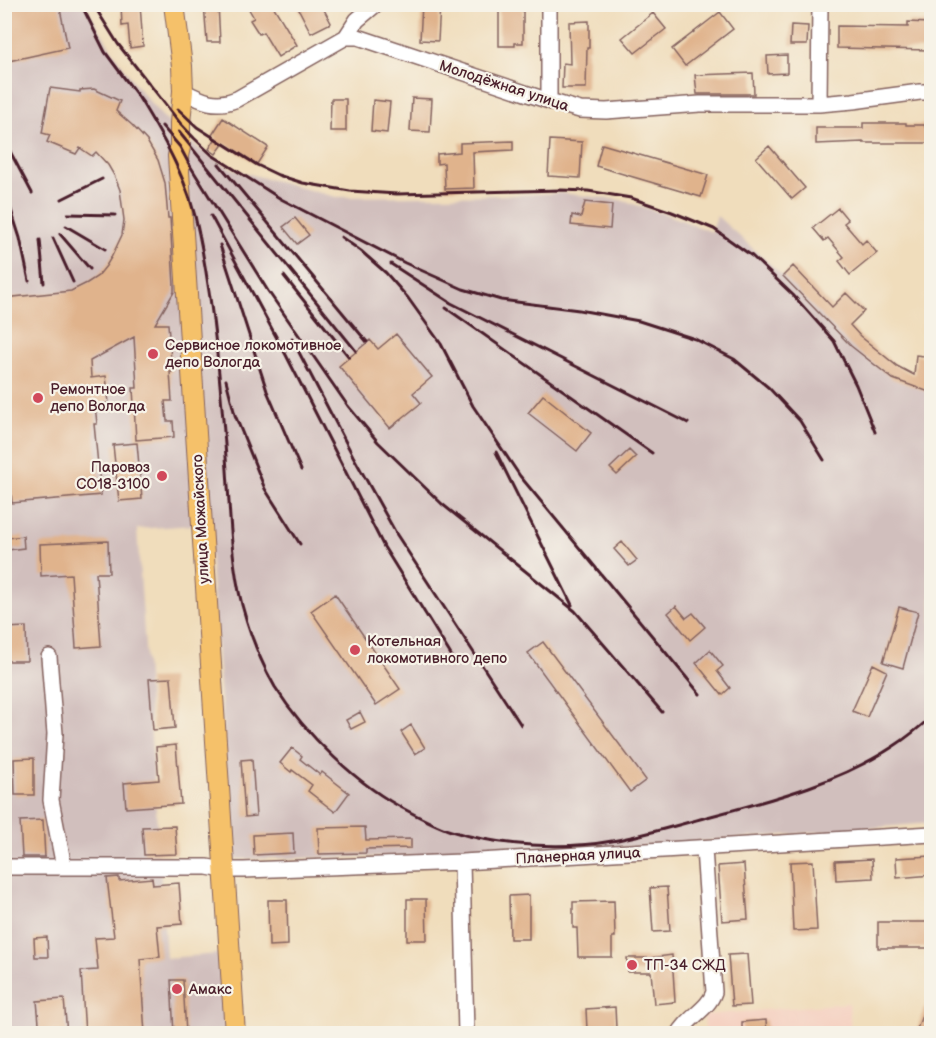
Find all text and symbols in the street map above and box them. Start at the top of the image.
street label: Молодёжная улица [437,56,571,116]
place label: Сервисное локомотивное депо Вологда [165,336,341,372]
marker: Сервисное локомотивное депо Вологда [146,347,160,361]
place label: Ремонтное депо Вологда [50,380,146,416]
marker: Ремонтное депо Вологда [31,391,45,405]
street label: улица Можайского [188,454,214,584]
place label: Паровоз СО18-3100 [76,458,150,494]
marker: Паровоз СО18-3100 [155,469,169,483]
place label: Котельная локомотивного депо [367,632,507,668]
marker: Котельная локомотивного депо [348,643,362,657]
street label: Планерная улица [515,843,641,869]
place label: ТП-34 СЖД [644,956,726,975]
marker: ТП-34 СЖД [625,958,639,972]
place label: Амакс [188,980,233,999]
marker: Амакс [170,982,184,996]

